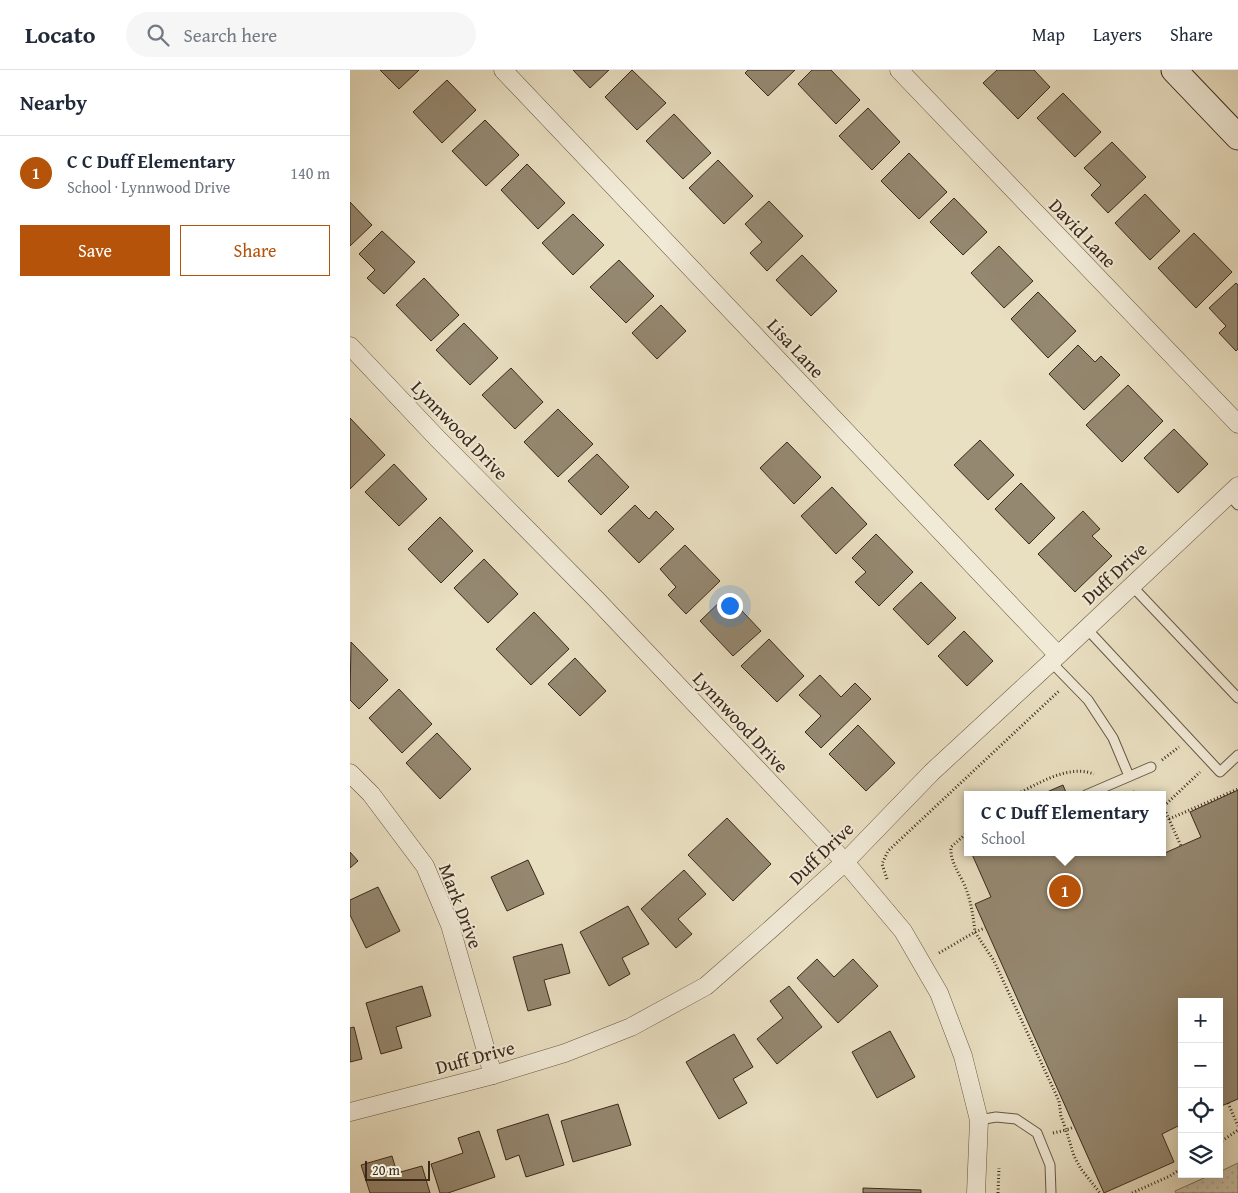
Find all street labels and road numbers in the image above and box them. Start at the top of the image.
street label: David Lane [1043,192,1123,274]
street label: Lisa Lane [761,312,831,384]
street label: Lynnwood Drive [405,374,515,486]
street label: Duff Drive [1075,535,1153,611]
street label: Lynnwood Drive [687,665,795,779]
street label: Duff Drive [782,815,860,891]
street label: Mark Drive [432,860,490,953]
street label: Duff Drive [432,1033,518,1081]

